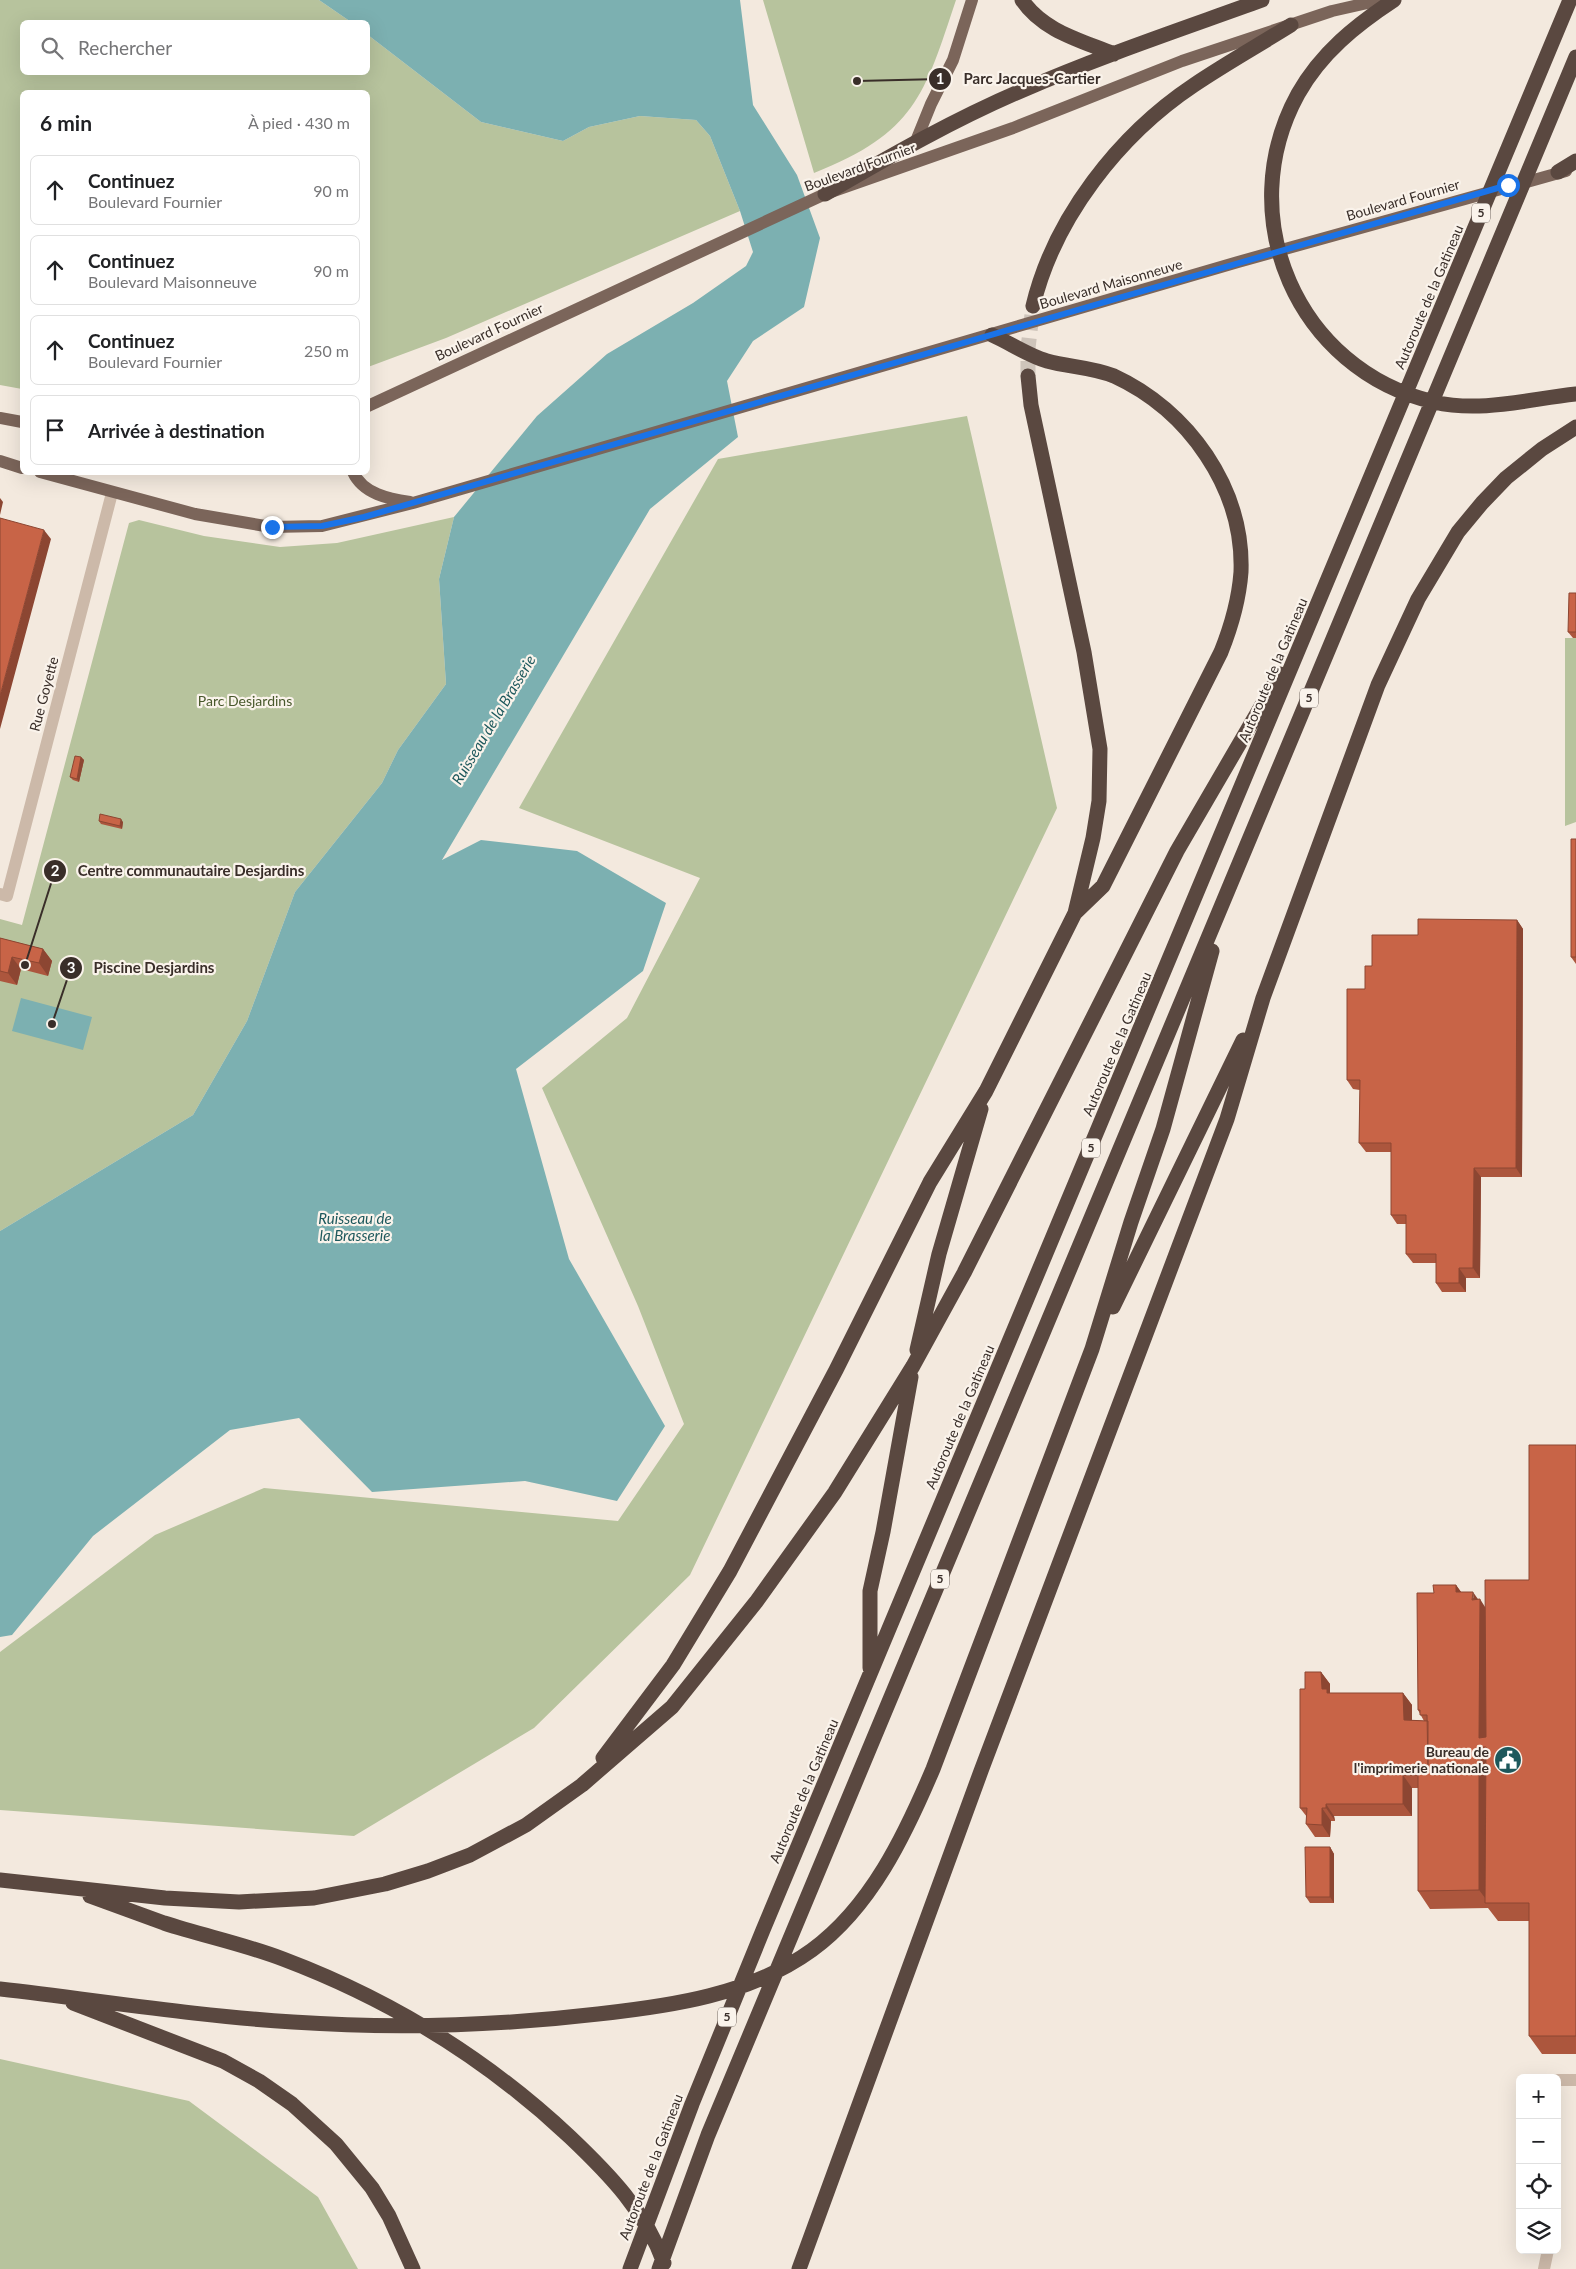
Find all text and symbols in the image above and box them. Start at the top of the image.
search box [20,20,370,75]
icon: search [38,34,66,62]
text: Rechercher [78,36,172,59]
callout: Parc Jacques-Cartier [928,64,1110,94]
text: 1 [936,69,944,87]
text: Parc Jacques-Cartier [964,69,1101,87]
text: 6 min [40,110,92,135]
text: À pied · 430 m [248,113,350,132]
street label: Boulevard Fournier [802,138,918,195]
text: Continuez [88,169,174,192]
route start [1497,174,1520,197]
street label: Boulevard Fournier [1344,175,1462,224]
icon: ahead [41,176,69,204]
text: 90 m [313,181,349,200]
text: Boulevard Fournier [88,192,222,211]
road number: 5 [1472,204,1490,222]
street label: Autoroute de la Gatineau [1390,222,1467,371]
text: Continuez [88,249,174,272]
street label: Boulevard Maisonneuve [1037,255,1184,312]
icon: ahead [41,256,69,284]
text: 90 m [313,261,349,280]
text: Boulevard Maisonneuve [88,272,257,291]
street label: Boulevard Fournier [432,299,546,364]
text: Continuez [88,329,174,352]
icon: ahead [41,336,69,364]
text: 250 m [304,341,349,360]
text: Boulevard Fournier [88,352,222,371]
icon: arrive [41,416,69,444]
text: Arrivée à destination [88,419,265,442]
route end [261,516,284,539]
street label: Autoroute de la Gatineau [1234,595,1311,744]
water label: Ruisseau de la Brasserie [447,652,539,787]
street label: Rue Goyette [25,655,62,733]
road number: 5 [1300,688,1318,708]
park label: Parc Desjardins [198,692,292,709]
callout: Centre communautaire Desjardins [43,856,314,886]
text: 2 [51,861,60,879]
text: Centre communautaire Desjardins [78,861,305,879]
callout: Piscine Desjardins [59,953,225,983]
text: 3 [67,958,75,976]
text: Piscine Desjardins [94,958,215,976]
street label: Autoroute de la Gatineau [1078,969,1155,1118]
road number: 5 [1082,1138,1100,1158]
water label: Ruisseau de la Brasserie [318,1209,392,1244]
street label: Autoroute de la Gatineau [921,1342,998,1491]
road number: 5 [931,1570,949,1588]
street label: Autoroute de la Gatineau [765,1716,842,1865]
place label: Bureau de l'imprimerie nationale [1354,1743,1490,1776]
public building icon: Bureau de l'imprimerie nationale [1493,1745,1523,1775]
road number: 5 [718,2008,736,2026]
map controls [1516,2074,1561,2254]
button: + [1516,2074,1561,2119]
street label: Autoroute de la Gatineau [615,2091,686,2242]
button: − [1516,2119,1561,2164]
button: locate [1516,2164,1561,2209]
button: layers [1516,2209,1561,2254]

